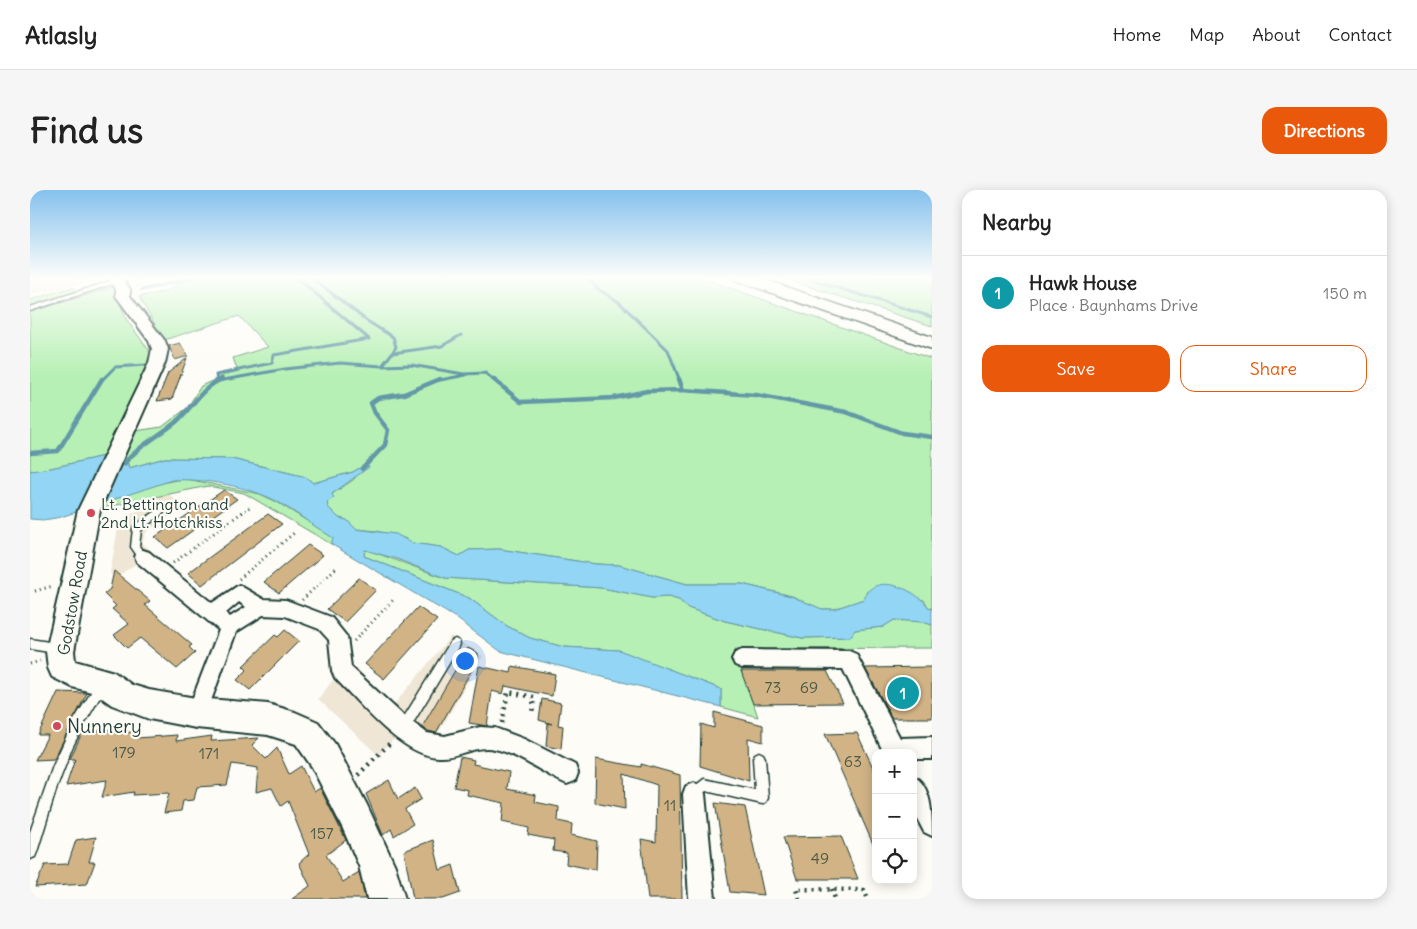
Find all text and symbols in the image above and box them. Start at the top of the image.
text: Atlasly [25,20,97,50]
text: Home [1113,23,1161,46]
text: Map [1189,23,1224,46]
text: About [1252,23,1300,46]
text: Contact [1328,23,1392,46]
button: Directions [1262,107,1387,154]
text: Find us [30,108,143,152]
text: Nearby [982,209,1052,236]
text: Hawk House [1029,271,1137,295]
text: 1 [995,283,1001,303]
text: 150 m [1323,283,1367,303]
text: Place · Baynhams Drive [1029,295,1198,315]
button: Save [982,345,1170,392]
button: Share [1180,345,1367,392]
place label: Lt. Bettington and 2nd Lt. Hotchkiss [101,494,229,532]
marker: Lt. Bettington and 2nd Lt. Hotchkiss [85,507,97,519]
street label: Godstow Road [53,549,91,657]
your location [452,648,478,674]
pin: 1 [887,674,919,712]
house number: 73 [765,677,781,697]
house number: 69 [800,677,818,697]
place label: Nunnery [67,714,142,738]
marker: Nunnery [51,720,63,732]
house number: 179 [112,742,136,762]
house number: 171 [199,743,219,763]
map controls [872,749,917,884]
button: + [872,749,917,794]
house number: 63 [844,751,862,771]
button: − [872,794,917,839]
house number: 11 [664,795,676,815]
house number: 157 [310,823,334,843]
button: locate [872,839,917,884]
house number: 49 [811,848,829,868]

